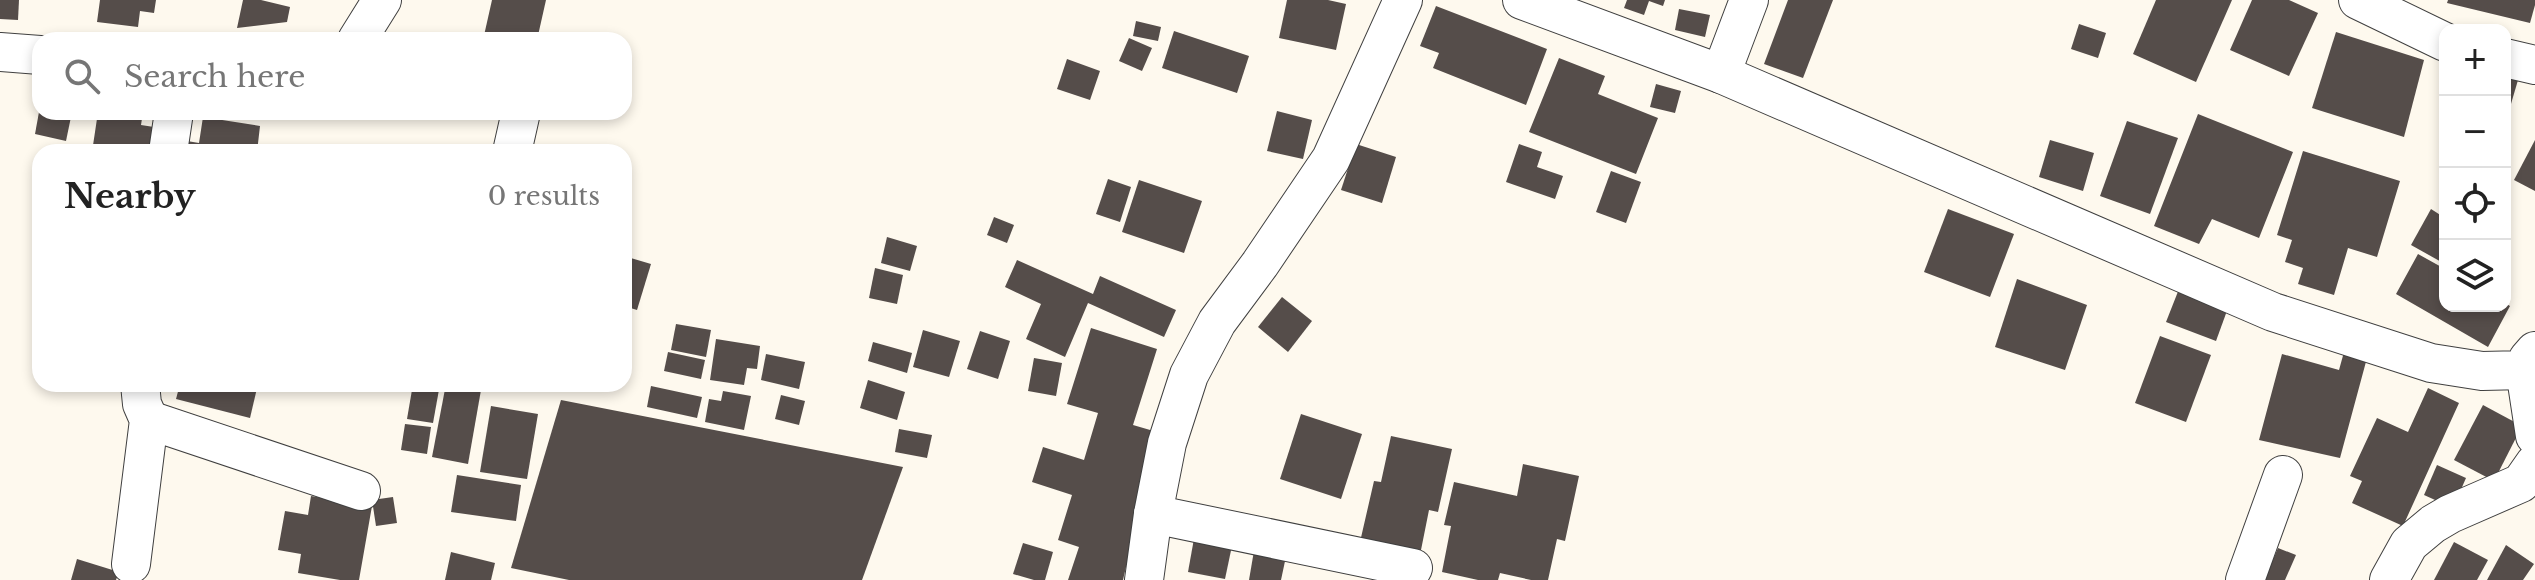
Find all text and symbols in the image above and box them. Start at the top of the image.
map controls [2439,24,2511,312]
button: + [2439,24,2511,96]
search box [32,32,632,120]
icon: search [60,54,104,98]
text: Search here [124,58,305,95]
button: − [2439,96,2511,168]
button: locate [2439,168,2511,240]
text: Nearby [64,175,196,217]
text: 0 results [488,180,600,212]
button: layers [2439,240,2511,312]

